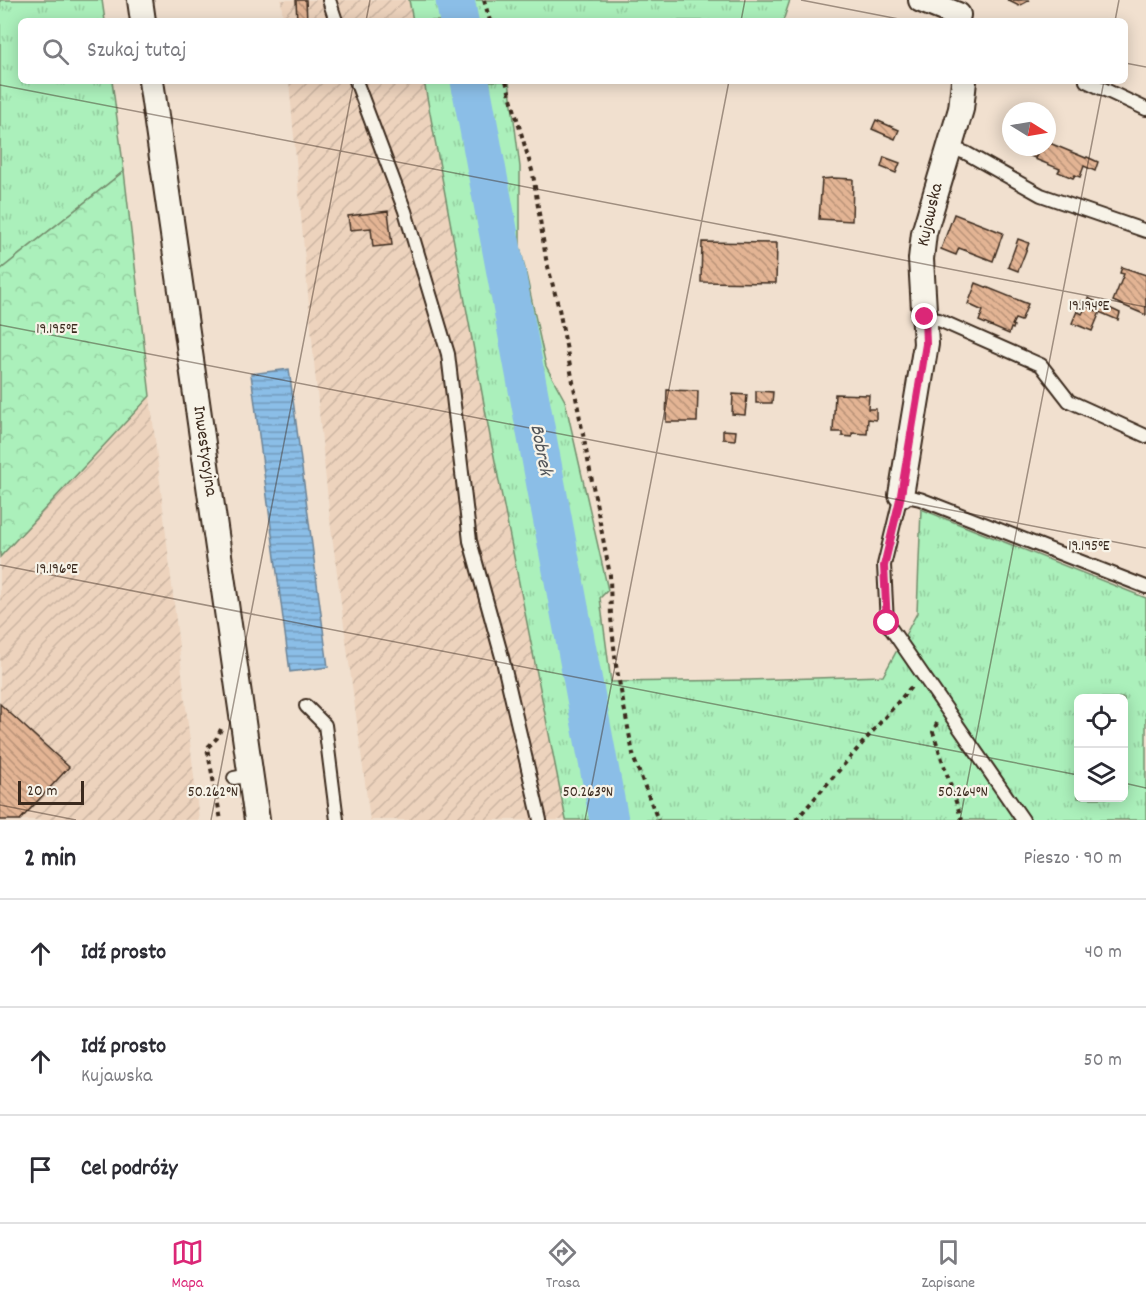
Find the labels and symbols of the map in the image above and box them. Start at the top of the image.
north arrow [1002,102,1056,156]
street label: Kujawska [912,180,951,249]
text: 19.194°E [1069,296,1110,318]
route end [911,303,937,329]
text: 19.195°E [36,319,78,341]
street label: Inwestycyjna [185,404,223,498]
water label: Bobrek [521,422,559,480]
text: 19.195°E [1068,536,1110,558]
text: 19.196°E [36,559,78,581]
route start [873,609,899,635]
scale bar [18,778,84,806]
text: 50.262°N [188,782,238,804]
text: 50.263°N [563,782,613,804]
text: 50.264°N [938,782,988,804]

